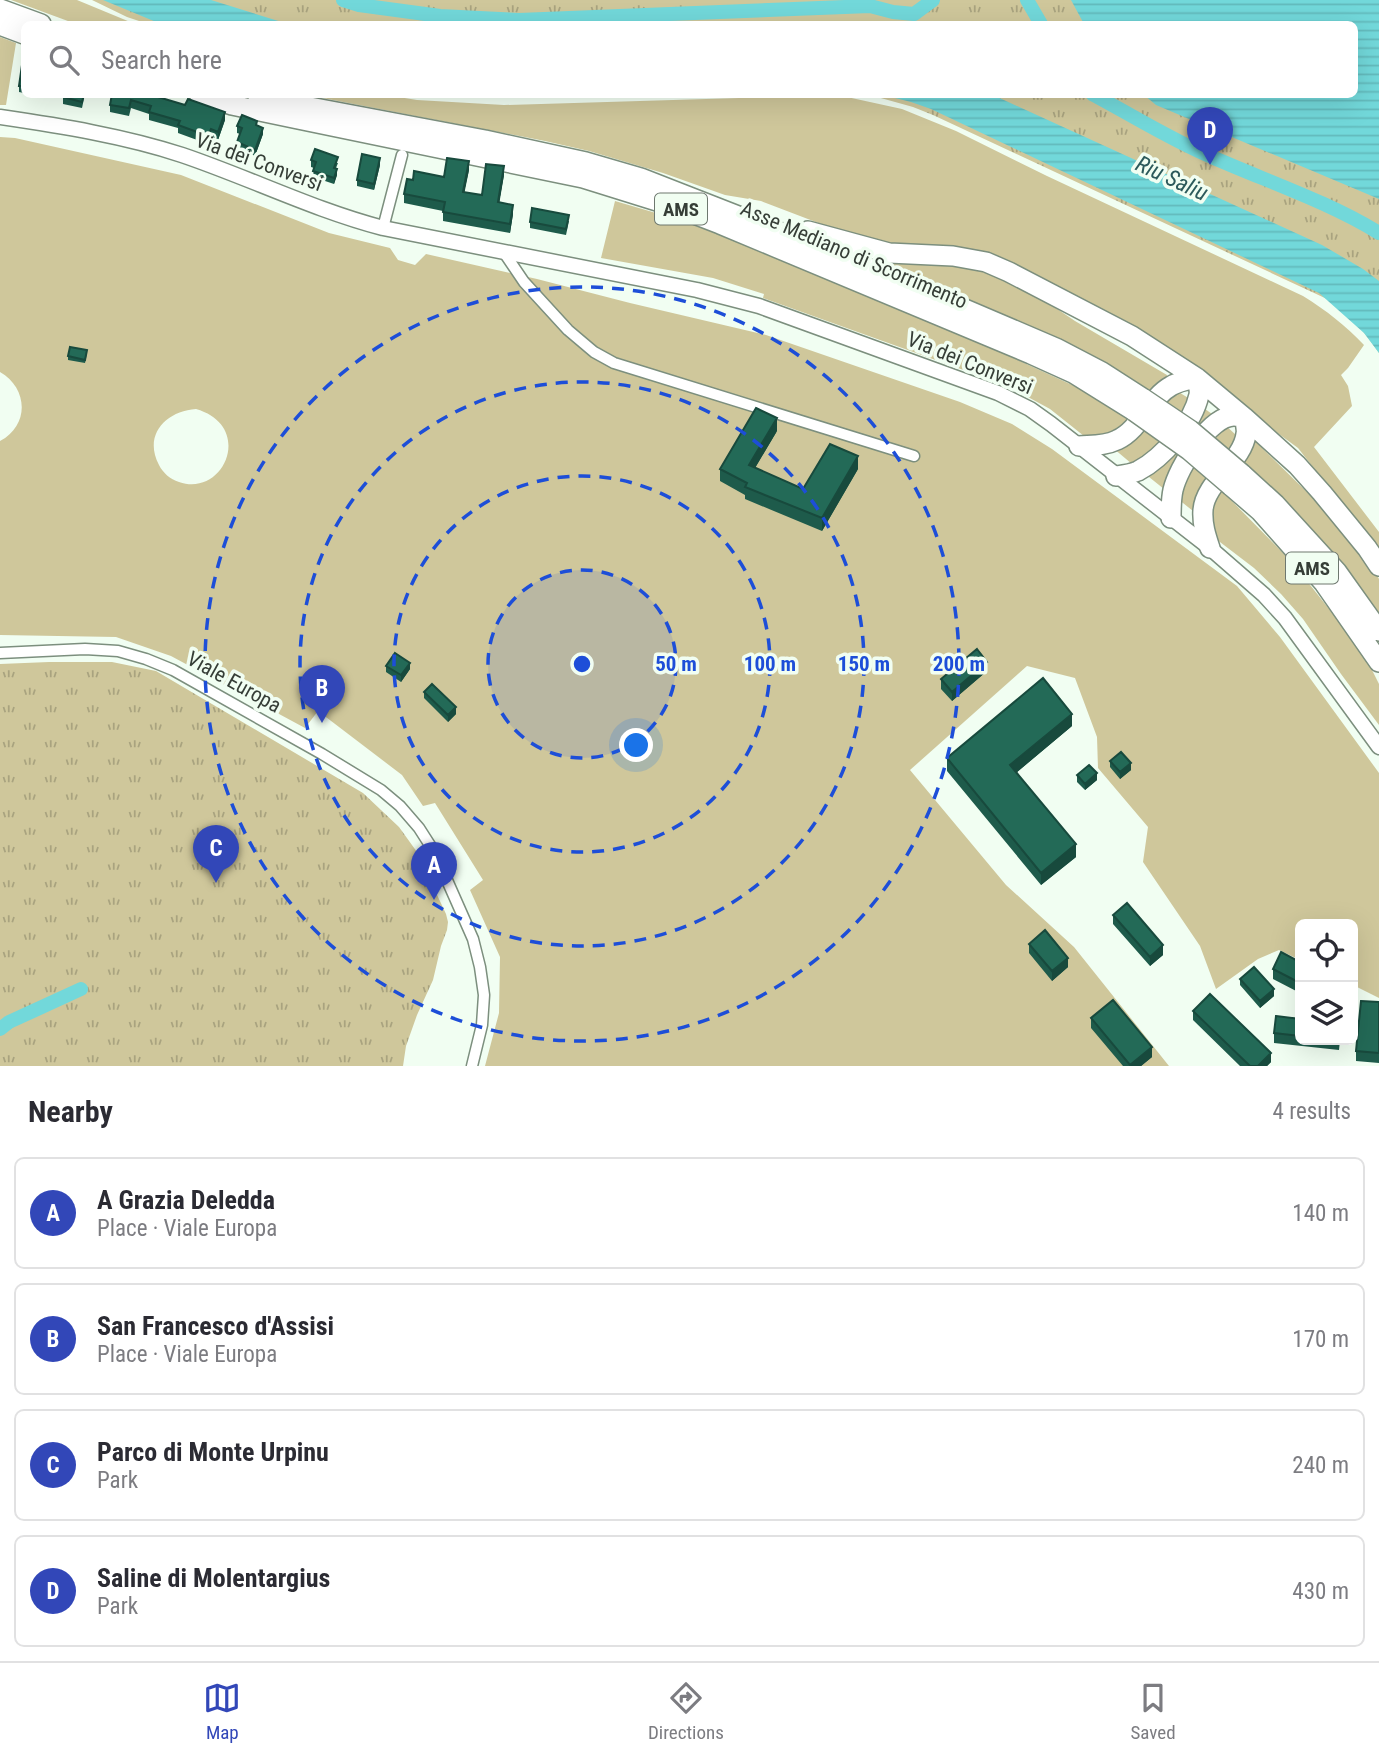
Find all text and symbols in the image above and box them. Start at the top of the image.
search box [21,21,1358,98]
icon: search [45,41,83,79]
text: Search here [101,45,222,75]
pin: D [1187,107,1233,165]
street label: Via dei Conversi [192,128,326,196]
water label: Riu Saliu [1132,150,1212,207]
road number: AMS [655,194,707,224]
street label: Asse Mediano di Scorrimento [737,196,971,314]
street label: Via dei Conversi [904,327,1036,399]
road number: AMS [1286,552,1338,583]
street label: Viale Europa [183,646,285,718]
centre of rings [570,652,594,676]
text: 50 m [655,652,697,676]
text: 100 m [744,652,796,676]
text: 150 m [838,652,890,676]
text: 200 m [933,652,985,676]
pin: B [299,665,345,723]
your location [619,728,653,762]
pin: C [193,825,239,883]
pin: A [411,842,457,900]
map controls [1295,919,1358,1045]
button: locate [1295,919,1358,982]
button: layers [1295,982,1358,1045]
text: Nearby [28,1094,113,1129]
text: 4 results [1273,1098,1351,1125]
text: A Grazia Deledda [97,1185,275,1215]
text: A [46,1200,60,1227]
text: 140 m [1292,1200,1349,1227]
text: Place · Viale Europa [97,1215,277,1242]
text: San Francesco d'Assisi [97,1311,334,1341]
text: B [47,1326,59,1353]
text: 170 m [1292,1326,1349,1353]
text: Place · Viale Europa [97,1341,277,1368]
text: Parco di Monte Urpinu [97,1437,329,1467]
text: C [46,1452,60,1479]
text: 240 m [1292,1452,1349,1479]
text: Park [97,1467,138,1494]
text: Saline di Molentargius [97,1563,330,1593]
text: D [47,1578,60,1605]
text: 430 m [1292,1578,1349,1605]
text: Park [97,1593,138,1620]
tab: Map [203,1679,241,1744]
tab: Directions [648,1679,724,1744]
tab: Saved [1130,1679,1176,1744]

